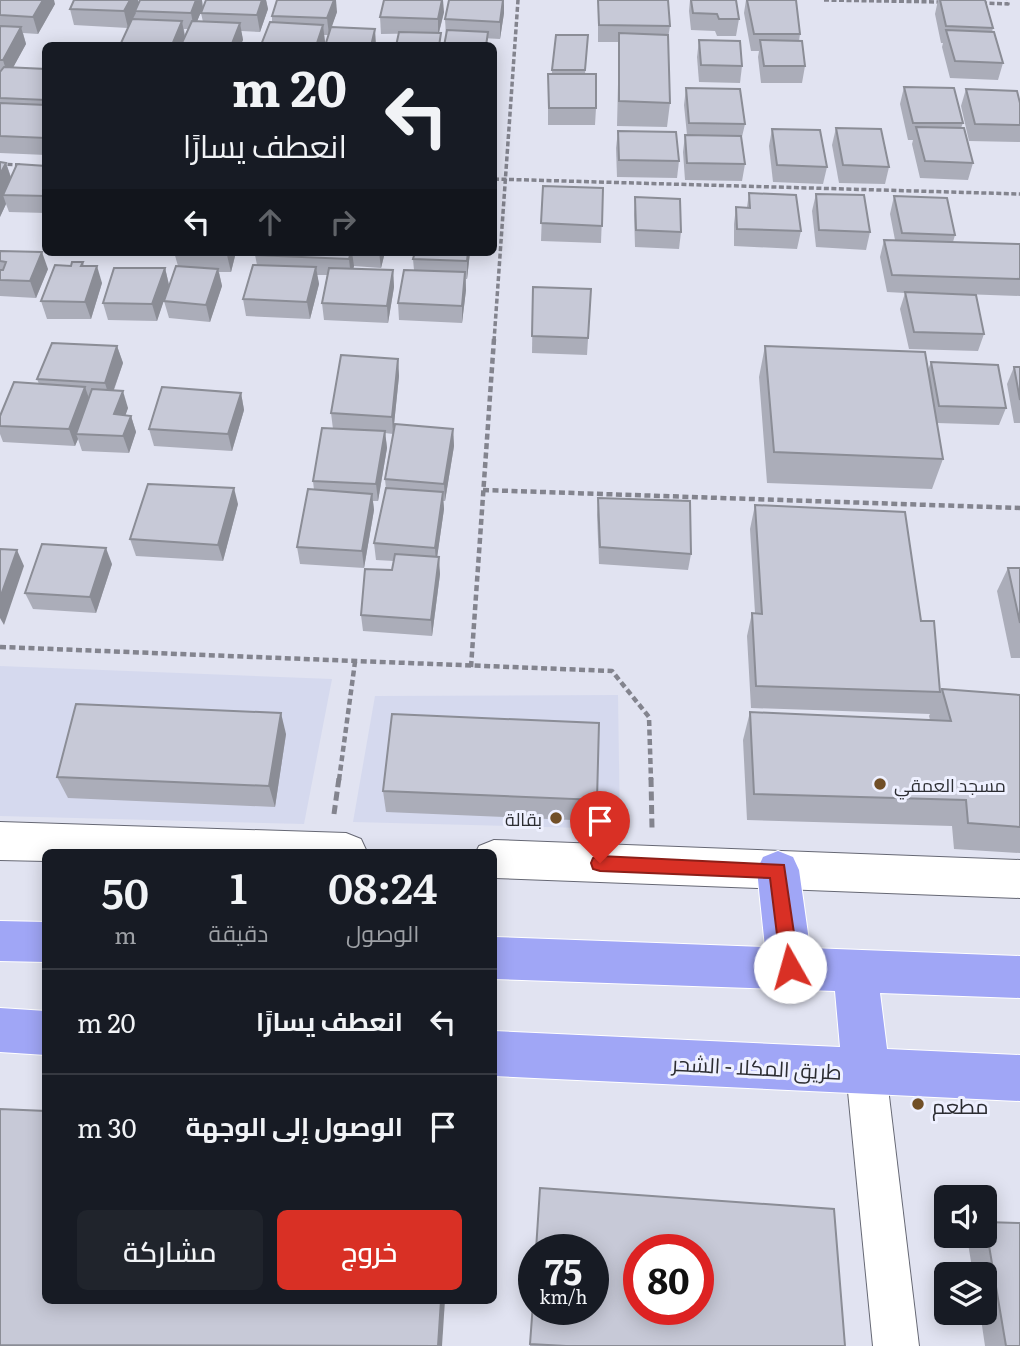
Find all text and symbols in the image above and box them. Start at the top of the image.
text: 20 m [232,49,347,122]
icon: left [371,70,462,161]
text: انعطف يسارًا [183,120,347,168]
icon: left [178,203,216,241]
icon: ahead [251,203,289,241]
icon: right [324,203,362,241]
place label: مسجد العمقي [894,771,1006,800]
marker: مسجد العمقي [872,776,888,792]
pin [570,791,630,863]
icon: arrive [581,802,619,840]
place label: بقالة [505,805,542,832]
marker: بقالة [548,810,564,826]
text: 1 [230,855,247,917]
text: 08:24 [328,855,437,917]
text: 50 [102,860,149,922]
text: دقيقة [209,915,268,949]
text: الوصول [346,915,419,949]
text: m [114,917,136,951]
position arrow [753,930,827,1004]
text: انعطف يسارًا [256,1000,403,1039]
text: 20 m [77,1002,136,1041]
icon: left [424,1003,462,1041]
street label: طريق المكلا - الشحر [670,1046,843,1086]
place label: مطعم [932,1089,988,1121]
marker: مطعم [910,1096,926,1112]
text: الوصول إلى الوجهة [185,1105,403,1144]
text: 30 m [77,1107,137,1146]
icon: arrive [424,1108,462,1146]
map controls [934,1185,997,1325]
button: sound [934,1185,997,1248]
button: مشاركة [77,1210,263,1290]
button: خروج [277,1210,462,1290]
speed limit sign: 80 [623,1234,714,1325]
text: 75 [545,1244,582,1296]
button: layers [934,1262,997,1325]
text: km/h [540,1283,587,1310]

